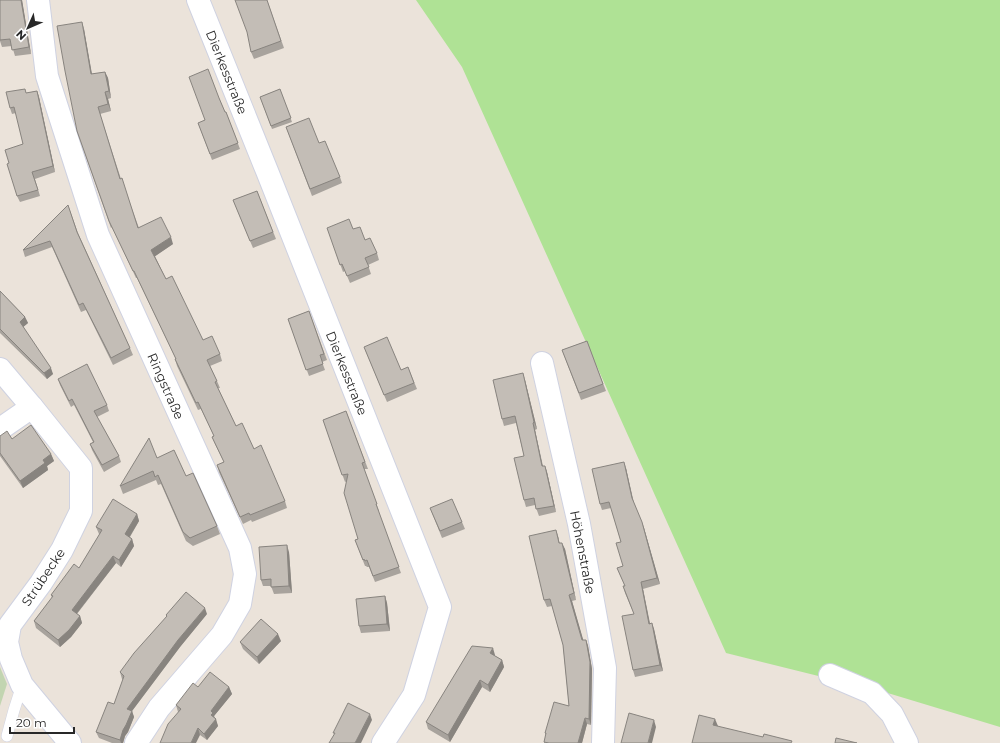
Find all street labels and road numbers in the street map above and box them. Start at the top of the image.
street label: Dierkesstraße [203,28,251,117]
street label: Dierkesstraße [323,329,371,418]
street label: Ringstraße [144,350,188,422]
street label: Höhenstraße [567,509,599,595]
street label: Strübecke [18,545,68,609]

